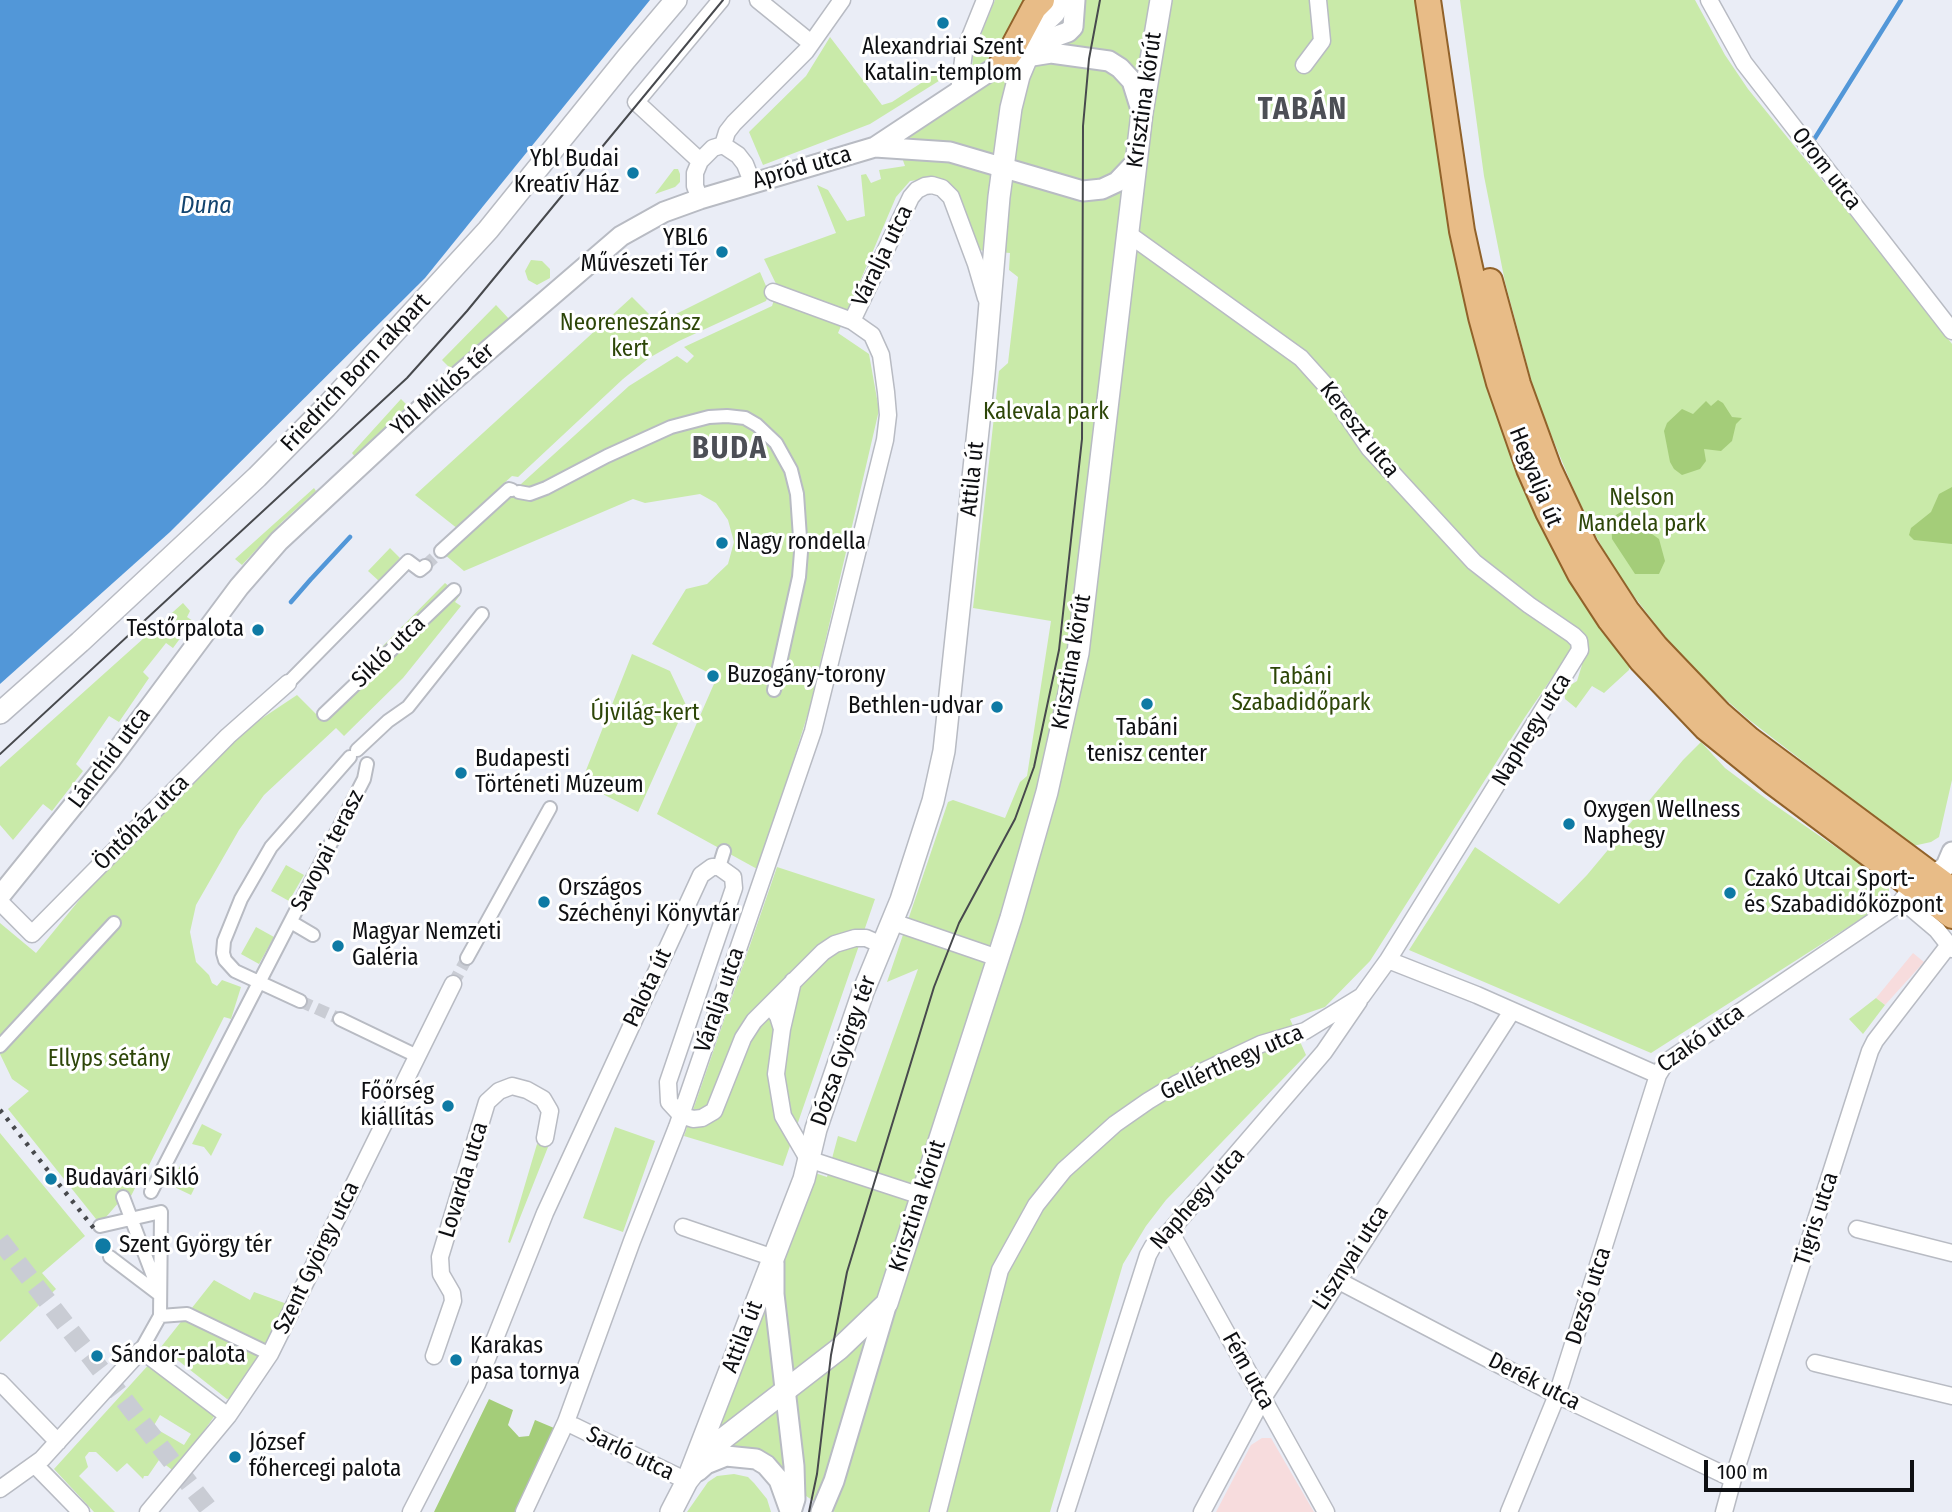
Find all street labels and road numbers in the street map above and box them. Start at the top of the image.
street label: Krisztina körút [1122,30,1168,170]
street label: Orom utca [1785,122,1867,216]
street label: Apród utca [749,141,855,195]
street label: Váralja utca [847,201,919,311]
street label: Friedrich Born rakpart [276,288,436,458]
street label: Ybl Miklós tér [386,338,500,442]
street label: Kereszt utca [1313,377,1405,483]
street label: Hegyalja út [1503,423,1567,531]
street label: Attila út [955,440,991,518]
street label: Krisztina körút [1046,592,1098,732]
street label: Sikló utca [347,610,431,694]
street label: Naphegy utca [1487,669,1577,791]
street label: Lánchíd utca [63,702,157,814]
street label: Öntőház utca [88,769,196,877]
street label: Savoyai terasz [286,786,370,916]
street label: Palota út [618,944,678,1032]
street label: Váralja utca [689,944,751,1056]
street label: Dózsa György tér [805,972,883,1130]
street label: Czakó utca [1652,999,1750,1079]
street label: Gellérthegy utca [1156,1019,1308,1107]
street label: Lovarda utca [433,1119,495,1241]
street label: Krisztina körút [884,1136,952,1276]
street label: Naphegy utca [1145,1142,1251,1256]
street label: Tigris utca [1789,1169,1845,1269]
street label: Szent György utca [268,1177,366,1339]
street label: Lisznyai utca [1307,1200,1395,1316]
street label: Dezső utca [1560,1244,1618,1348]
street label: Attila út [717,1297,769,1377]
street label: Fém utca [1216,1328,1280,1414]
street label: Derék utca [1483,1347,1585,1417]
street label: Sarló utca [582,1421,678,1487]

